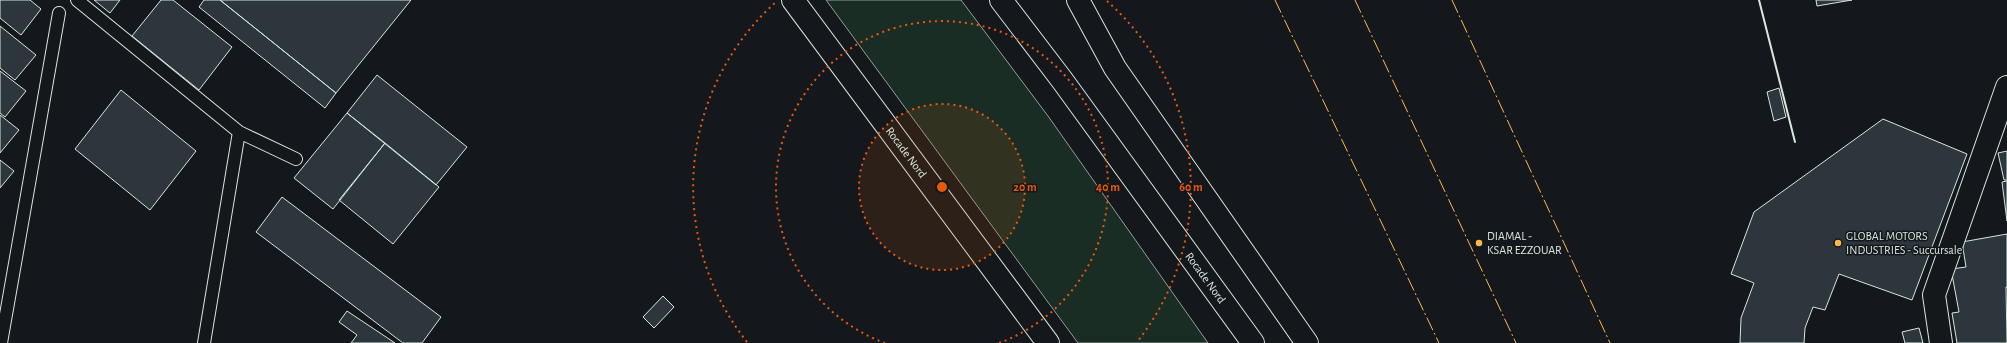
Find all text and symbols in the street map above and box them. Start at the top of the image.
street label: Rocade Nord [884,125,929,180]
centre of rings [935,180,949,194]
text: 20 m [1013,181,1037,193]
text: 40 m [1096,181,1120,193]
text: 60 m [1179,181,1203,193]
place label: DIAMAL - KSAR EZZOUAR [1487,230,1562,256]
place label: GLOBAL MOTORS INDUSTRIES - Succursale [1846,230,1962,256]
marker: DIAMAL - KSAR EZZOUAR [1474,238,1484,248]
marker: GLOBAL MOTORS INDUSTRIES - Succursale [1833,238,1843,248]
street label: Rocade Nord [1183,250,1228,305]

